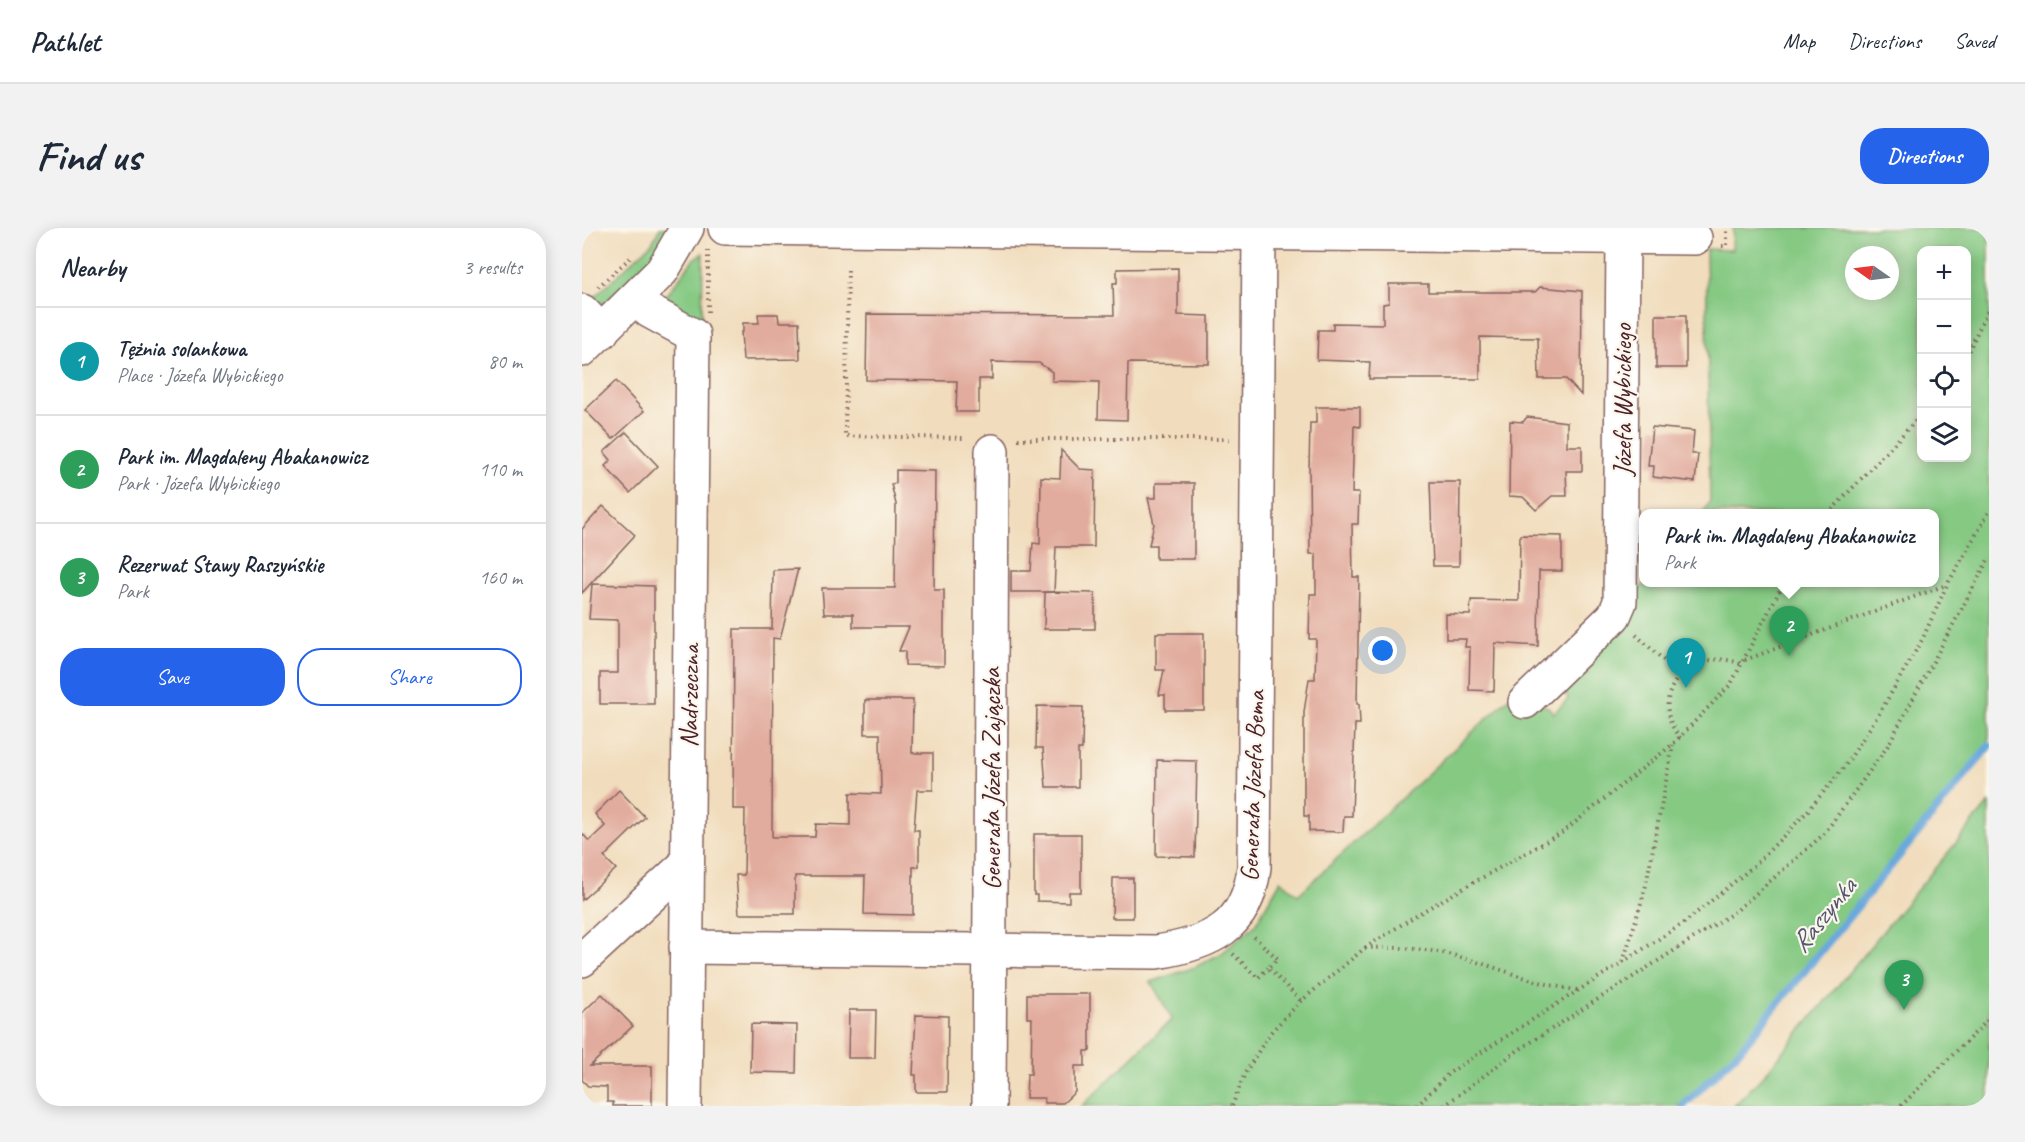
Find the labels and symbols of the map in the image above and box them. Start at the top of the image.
north arrow [1845,246,1899,300]
street label: Józefa Wybickiego [1606,322,1639,478]
pin: 2 [1770,606,1808,656]
your location [1368,636,1397,665]
pin: 1 [1666,638,1706,688]
street label: Nadrzeczna [672,642,707,748]
street label: Generała Józefa Zajączka [975,666,1008,890]
street label: Generała Józefa Bema [1233,689,1272,882]
water label: Raszynka [1783,869,1865,959]
pin: 3 [1884,960,1924,1010]

